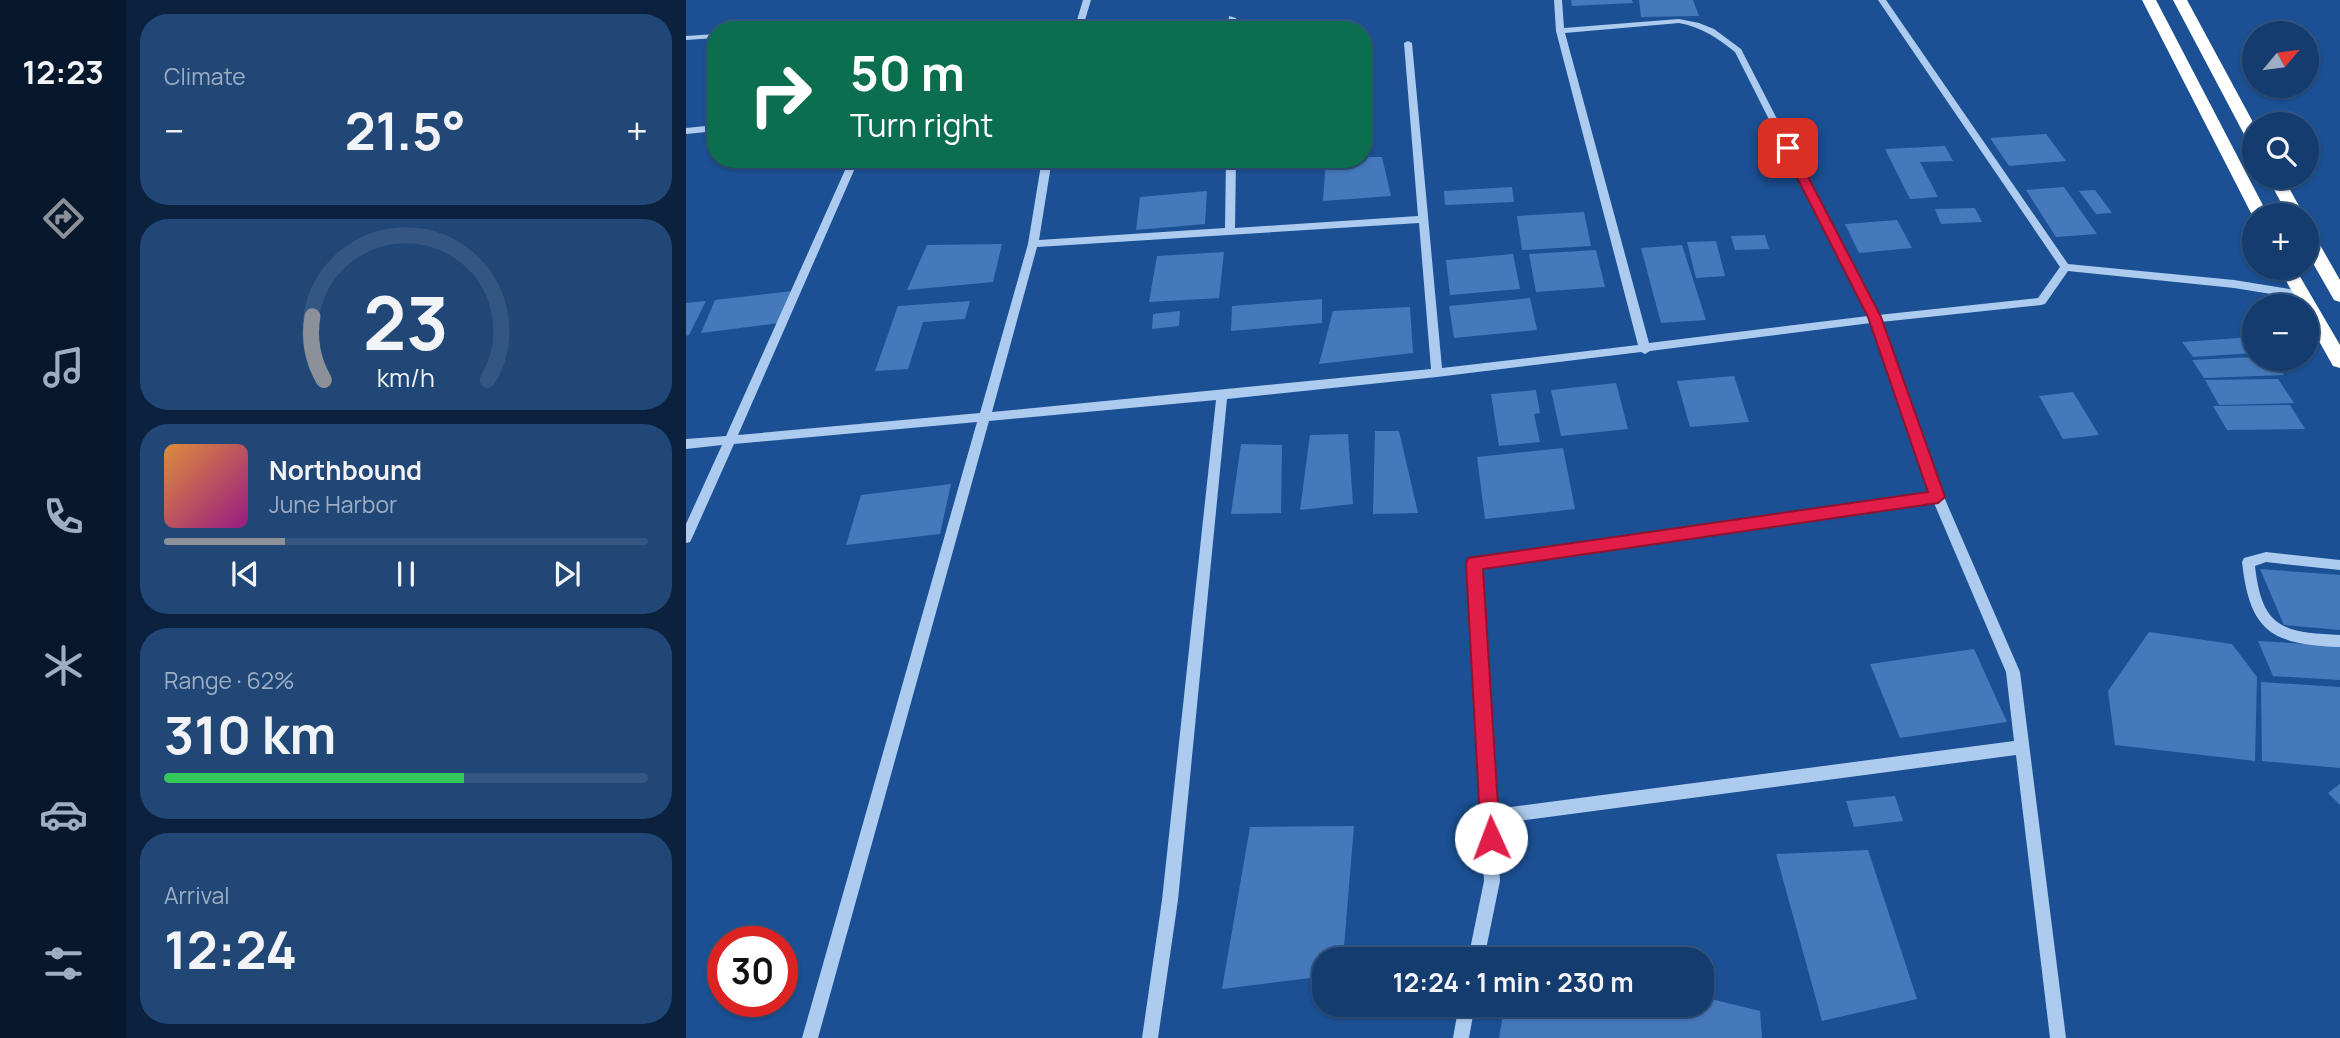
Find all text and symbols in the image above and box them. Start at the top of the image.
north arrow [2242,21,2319,98]
map controls [2242,21,2319,371]
text: 50 m [850,39,965,106]
icon: right [735,49,826,140]
text: 12:23 [22,50,104,94]
text: Climate [164,60,246,92]
text: 21.5° [345,95,466,166]
text: Turn right [850,103,993,147]
text: − [164,104,185,156]
text: + [626,104,648,156]
button: search [2242,112,2319,189]
pin [1758,118,1818,178]
icon: arrive [1769,129,1807,167]
icon: directions [39,194,88,243]
button: + [2242,203,2319,280]
text: 23 [363,273,449,373]
button: − [2242,294,2319,371]
icon: music [39,343,88,392]
text: km/h [377,360,435,395]
text: Northbound [269,452,422,488]
text: June Harbor [269,488,397,520]
icon: phone [39,492,88,541]
icon: previous [226,555,264,593]
icon: pause [387,555,425,593]
icon: next [548,555,586,593]
icon: climate [39,641,88,690]
text: Range · 62% [164,664,295,696]
text: 310 km [164,699,336,770]
icon: car [39,790,88,839]
position arrow [1454,801,1528,875]
text: Arrival [164,879,230,911]
text: 12:24 [164,914,297,985]
speed limit sign: 30 [707,926,798,1017]
icon: filters [39,939,88,988]
text: 12:24 · 1 min · 230 m [1392,964,1634,1000]

